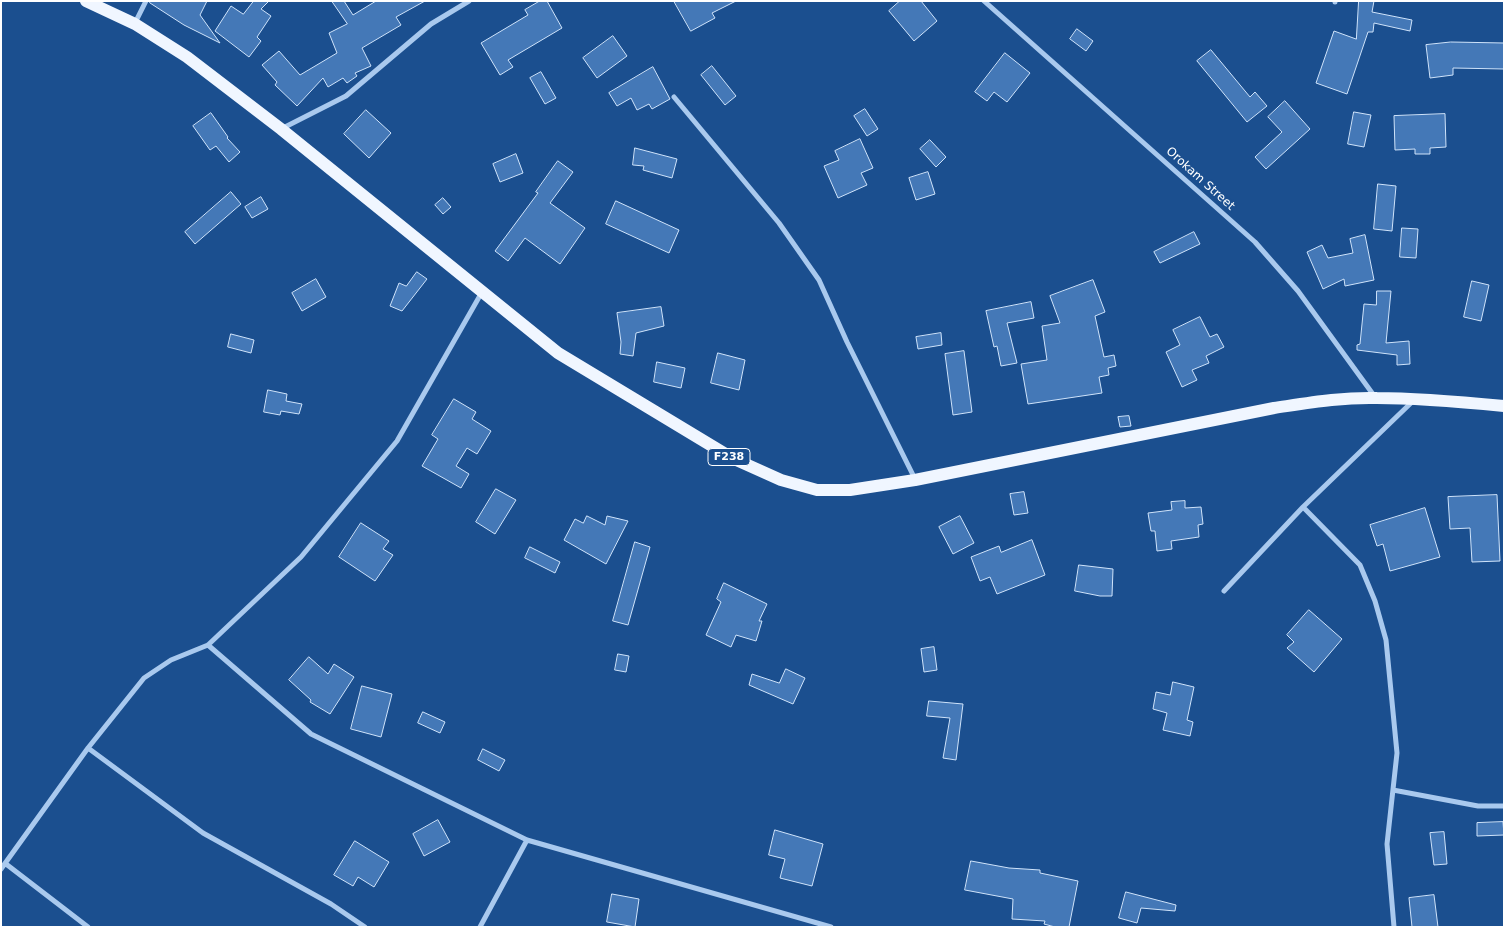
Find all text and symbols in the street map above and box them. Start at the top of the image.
street label: Orokam Street [1163,144,1237,214]
road number: F238 [708,448,750,466]

